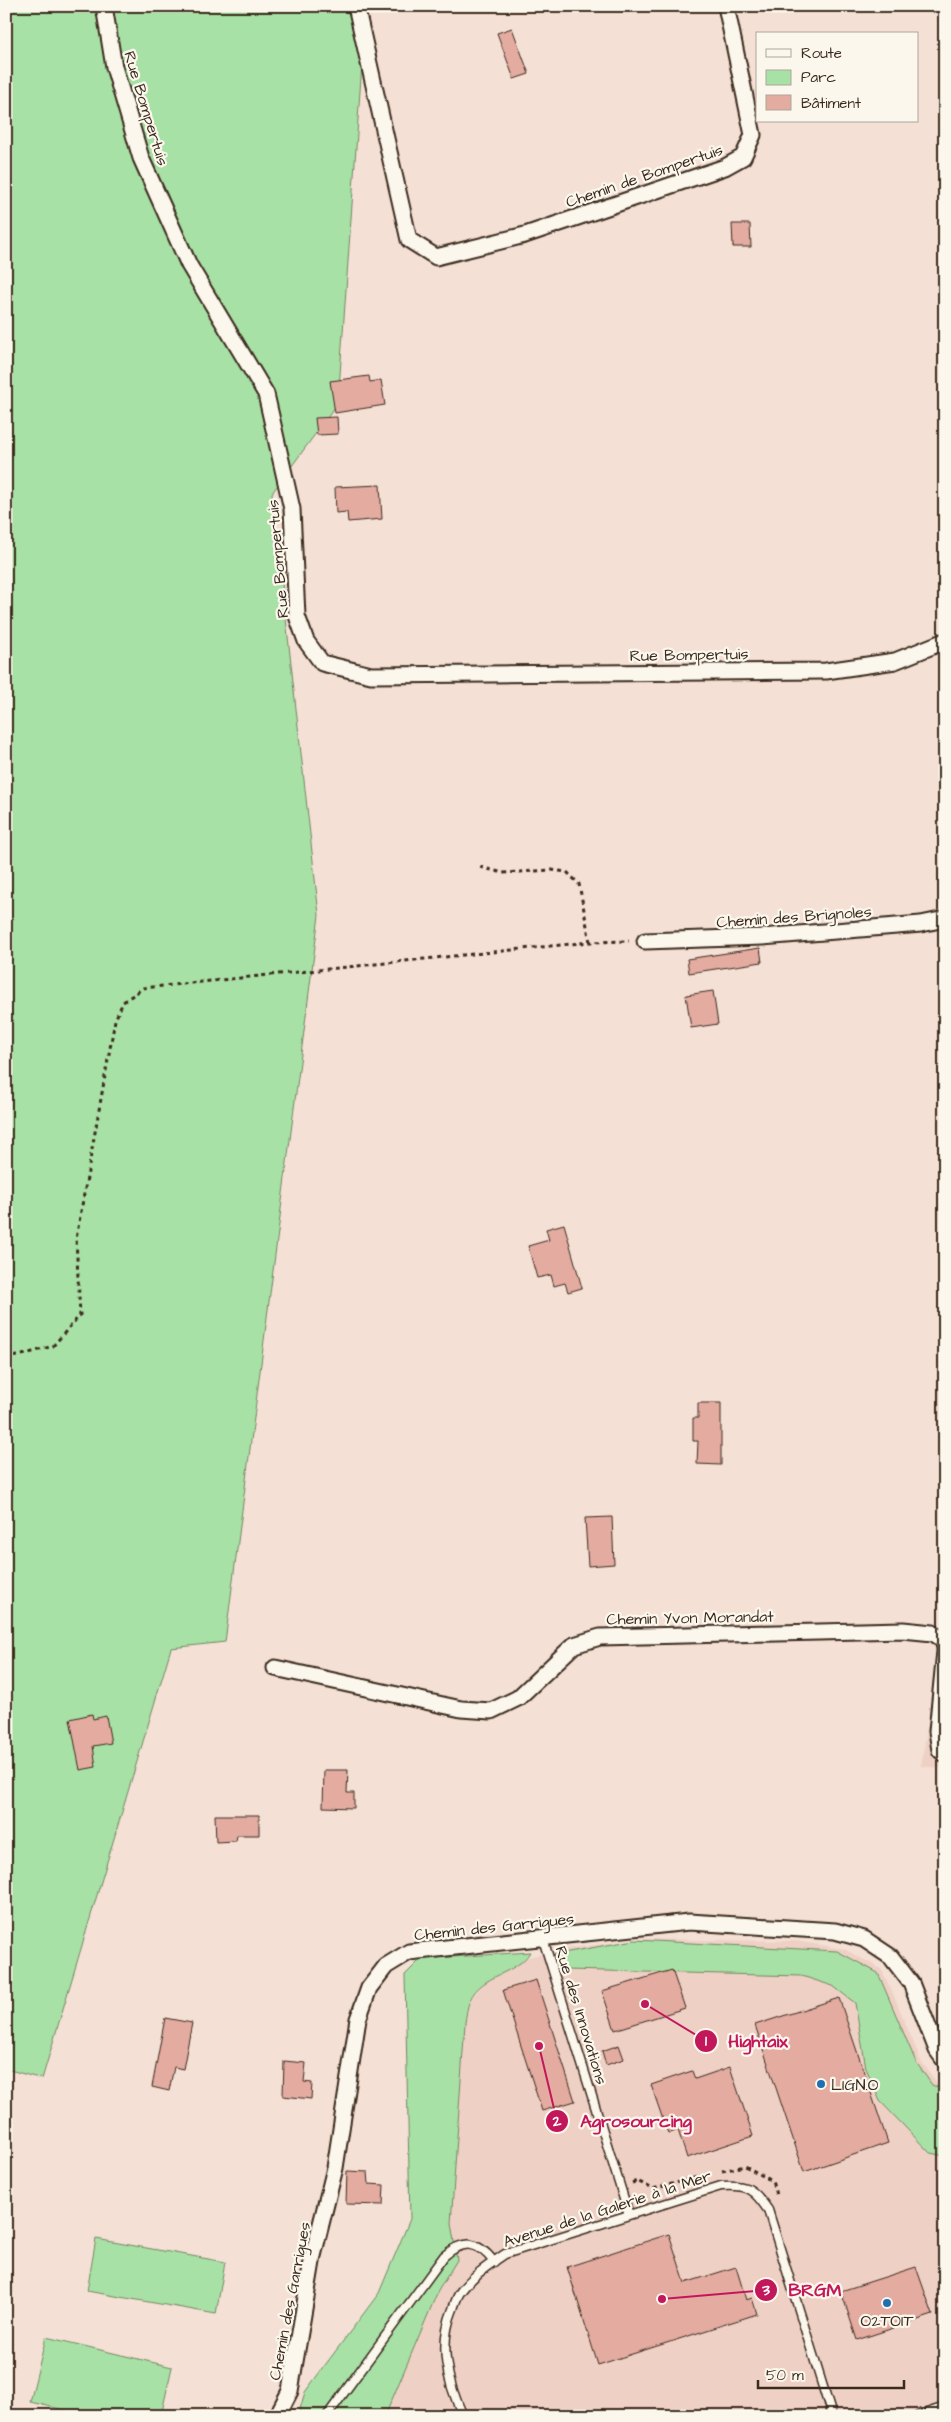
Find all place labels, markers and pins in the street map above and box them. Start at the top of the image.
callout: Hightaix [693,2025,798,2058]
place label: LIGN.O [831,2074,879,2096]
marker: LIGN.O [815,2078,827,2090]
callout: Agrosourcing [545,2104,701,2137]
callout: BRGM [754,2273,852,2306]
marker: O2TOIT [881,2297,893,2309]
place label: O2TOIT [861,2310,914,2332]

